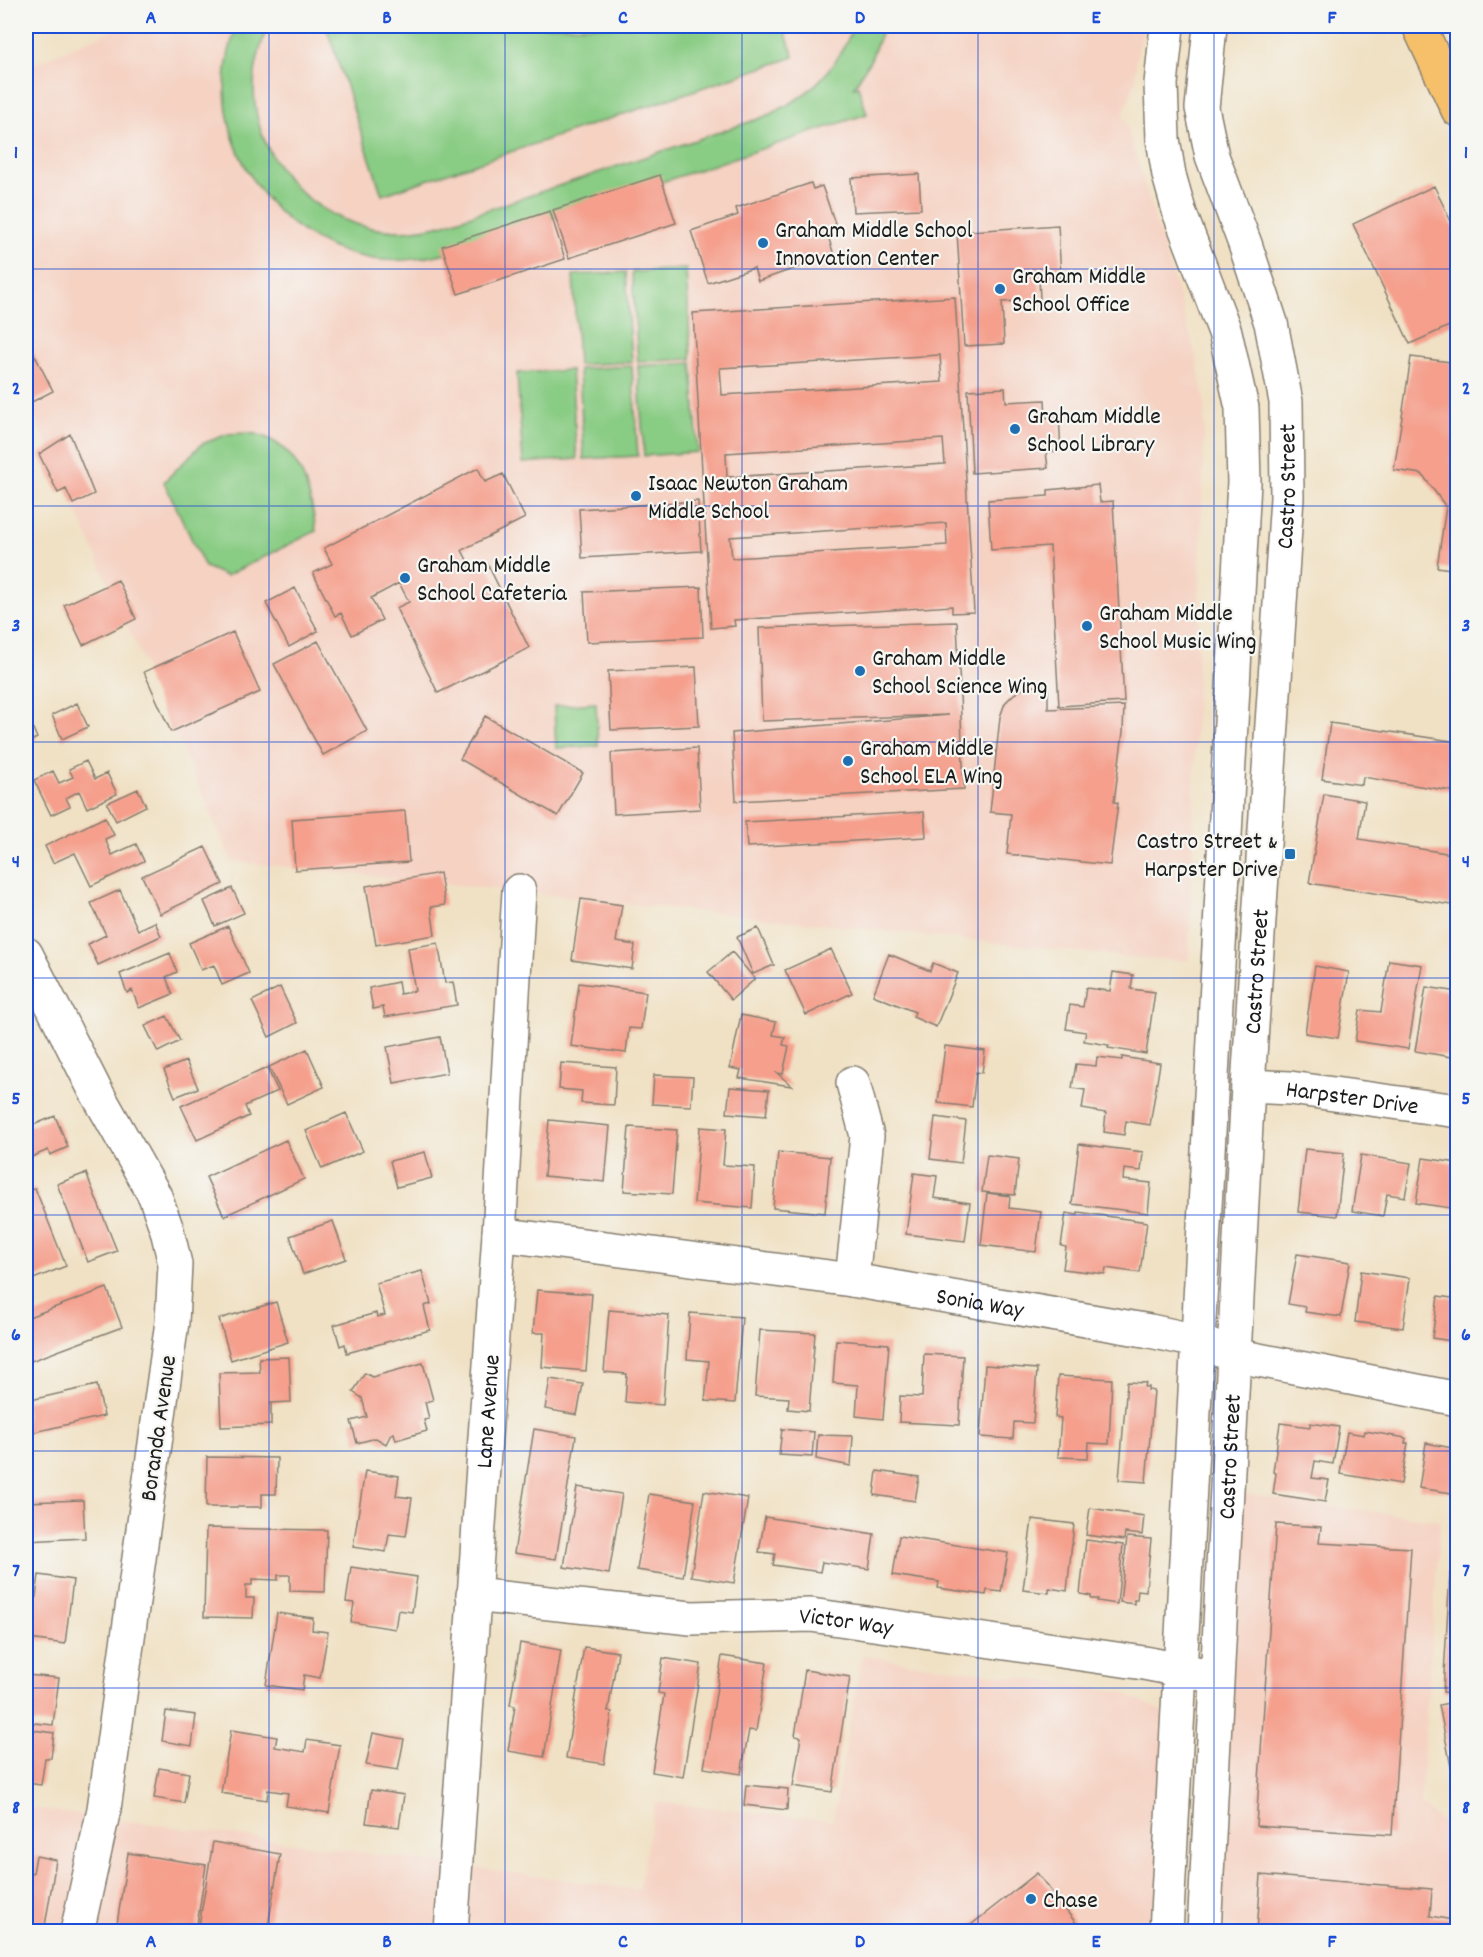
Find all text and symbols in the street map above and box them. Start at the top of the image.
text: A [146,5,157,33]
text: B [382,5,392,33]
text: C [618,5,628,33]
text: D [855,5,866,33]
text: E [1091,5,1101,33]
text: F [1328,5,1338,33]
text: 1 [14,140,18,168]
text: 1 [1464,140,1468,168]
place label: Graham Middle School Innovation Center [775,215,973,277]
marker: Graham Middle School Innovation Center [756,236,770,250]
place label: Graham Middle School Office [1012,261,1146,323]
marker: Graham Middle School Office [993,282,1007,296]
text: 2 [12,376,20,404]
text: 2 [1462,376,1470,404]
place label: Graham Middle School Library [1027,401,1161,463]
marker: Graham Middle School Library [1008,422,1022,436]
street label: Castro Street [1270,423,1307,550]
place label: Isaac Newton Graham Middle School [648,468,848,530]
marker: Isaac Newton Graham Middle School [629,489,643,503]
place label: Graham Middle School Cafeteria [417,550,568,612]
marker: Graham Middle School Cafeteria [398,571,412,585]
place label: Graham Middle School Music Wing [1099,598,1257,660]
text: 3 [12,613,20,641]
text: 3 [1462,613,1470,641]
marker: Graham Middle School Music Wing [1080,619,1094,633]
place label: Graham Middle School Science Wing [872,643,1048,705]
marker: Graham Middle School Science Wing [853,664,867,678]
place label: Graham Middle School ELA Wing [860,733,1003,795]
marker: Graham Middle School ELA Wing [841,754,855,768]
place label: Castro Street & Harpster Drive [1136,826,1278,888]
marker: Castro Street & Harpster Drive [1283,847,1297,861]
text: 4 [12,849,20,877]
text: 4 [1462,849,1470,877]
street label: Castro Street [1237,908,1280,1035]
street label: Harpster Drive [1283,1074,1421,1125]
text: 5 [11,1086,21,1114]
text: 5 [1461,1086,1471,1114]
street label: Sonia Way [933,1281,1027,1329]
text: 6 [11,1322,21,1350]
text: 6 [1461,1322,1471,1350]
street label: Boranda Avenue [133,1353,187,1504]
street label: Lane Avenue [469,1353,511,1469]
street label: Castro Street [1211,1393,1252,1520]
text: 7 [12,1558,20,1586]
text: 7 [1462,1558,1470,1586]
street label: Victor Way [799,1601,896,1647]
text: 8 [12,1795,20,1823]
text: 8 [1462,1795,1470,1823]
place label: Chase [1043,1885,1098,1919]
marker: Chase [1024,1892,1038,1906]
text: A [146,1929,157,1957]
text: B [382,1929,392,1957]
text: C [618,1929,628,1957]
text: D [855,1929,866,1957]
text: E [1091,1929,1101,1957]
text: F [1328,1929,1338,1957]

